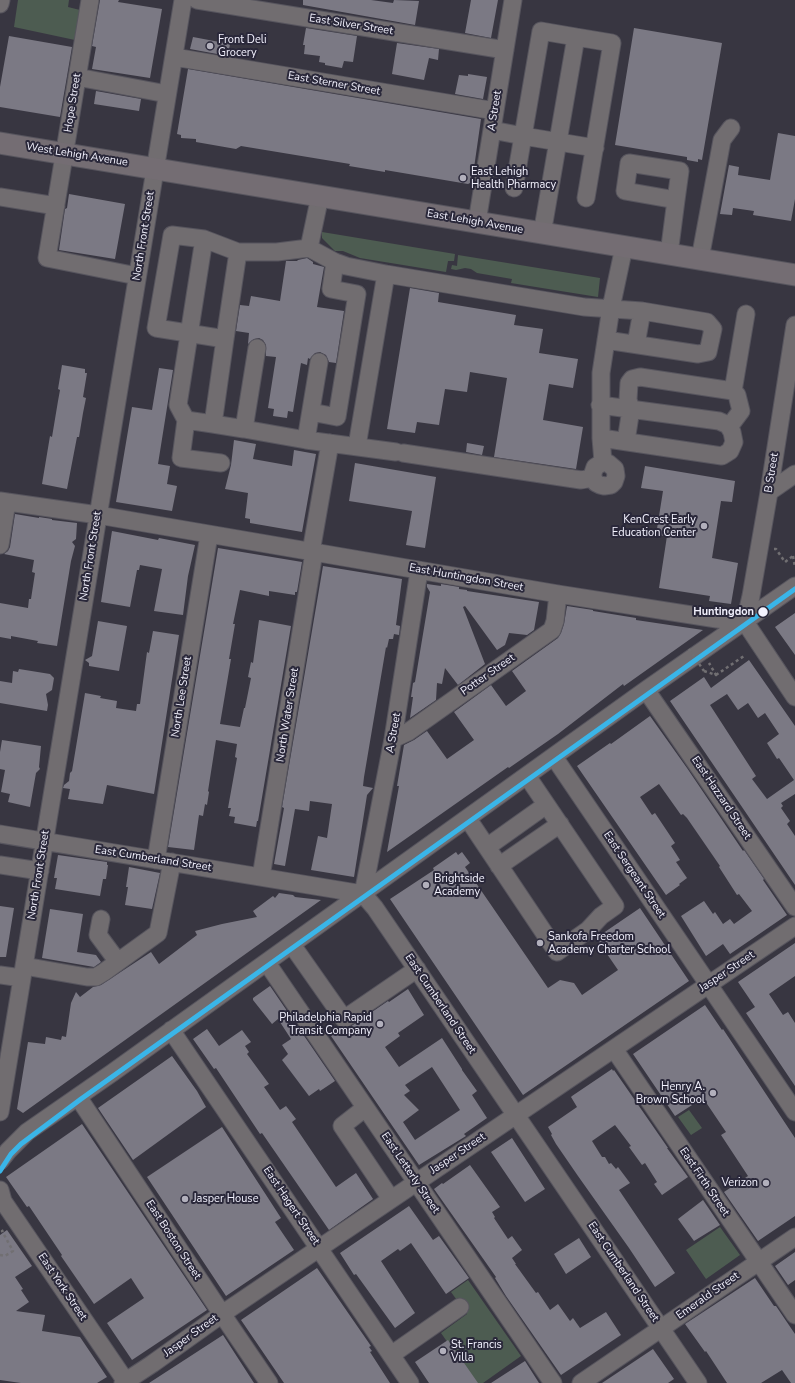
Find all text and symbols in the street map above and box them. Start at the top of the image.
street label: East Silver Street [308,12,394,38]
place label: Front Deli Grocery [218,33,267,59]
marker: Front Deli Grocery [205,41,215,51]
street label: East Sterner Street [287,69,381,99]
street label: Hope Street [62,73,84,133]
street label: A Street [485,90,505,132]
street label: West Lehigh Avenue [25,140,129,170]
place label: East Lehigh Health Pharmacy [471,165,556,191]
marker: East Lehigh Health Pharmacy [458,173,468,183]
street label: North Front Street [130,190,158,282]
street label: East Lehigh Avenue [426,207,524,237]
street label: B Street [762,452,782,494]
street label: North Front Street [77,510,105,602]
place label: KenCrest Early Education Center [612,513,696,539]
marker: KenCrest Early Education Center [699,521,709,531]
street label: East Huntingdon Street [408,561,524,595]
place label: Huntingdon [693,605,754,619]
marker: Huntingdon [756,605,770,619]
street label: Potter Street [458,652,518,698]
street label: North Lee Street [169,656,195,738]
street label: North Water Street [274,667,302,763]
street label: A Street [384,712,404,754]
street label: East Hazzard Street [688,754,754,842]
street label: North Front Street [25,829,53,921]
street label: East Sergeant Street [600,829,668,921]
street label: East Cumberland Street [94,843,212,875]
place label: Brightside Academy [434,872,485,898]
marker: Brightside Academy [421,880,431,890]
place label: Sankofa Freedom Academy Charter School [548,930,671,956]
marker: Sankofa Freedom Academy Charter School [535,938,545,948]
street label: Jasper Street [697,949,757,995]
street label: East Cumberland Street [402,952,478,1056]
place label: Philadelphia Rapid Transit Company [279,1011,372,1037]
marker: Philadelphia Rapid Transit Company [375,1019,385,1029]
place label: Henry A. Brown School [636,1080,705,1106]
marker: Henry A. Brown School [708,1088,718,1098]
street label: East Letterly Street [378,1130,442,1216]
street label: Jasper Street [428,1131,488,1177]
street label: East Firth Street [676,1145,732,1219]
street label: East Hagert Street [260,1164,322,1248]
place label: Verizon [721,1176,758,1190]
marker: Verizon [761,1178,771,1188]
place label: Jasper House [193,1192,259,1206]
marker: Jasper House [180,1194,190,1204]
street label: East Boston Street [142,1198,204,1282]
street label: East Cumberland Street [585,1220,661,1324]
street label: East York Street [35,1251,89,1323]
street label: Emerald Street [674,1269,742,1323]
street label: Jasper Street [161,1312,221,1360]
place label: St. Francis Villa [451,1338,502,1364]
marker: St. Francis Villa [438,1346,448,1356]

